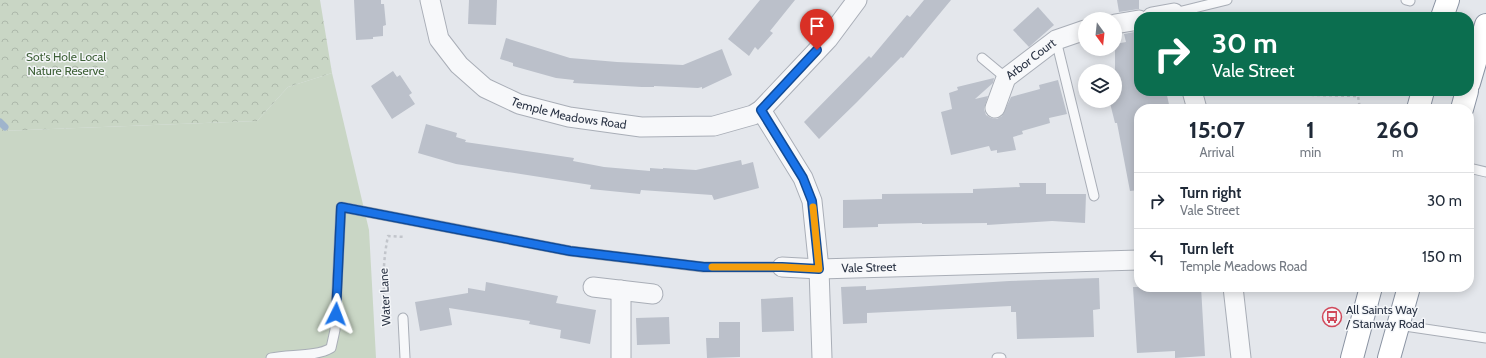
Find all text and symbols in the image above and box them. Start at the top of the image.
pin [800,9,834,50]
north arrow [1078,12,1122,56]
map controls [1078,12,1122,108]
icon: arrive [806,15,828,37]
text: 30 m [1212,26,1278,60]
icon: right [1146,28,1198,80]
street label: Arbor Court [1002,35,1058,83]
park label: Sot's Hole Local Nature Reserve [26,49,106,78]
text: Vale Street [1212,60,1295,82]
button: layers [1078,64,1122,108]
street label: Temple Meadows Road [509,93,628,132]
text: 15:07 [1189,115,1245,144]
text: 1 [1306,115,1315,144]
text: 260 [1376,115,1419,144]
text: Arrival [1200,144,1234,160]
text: min [1300,144,1321,160]
text: m [1392,144,1403,160]
text: Turn right [1180,184,1241,202]
icon: right [1146,190,1168,212]
text: 30 m [1427,192,1462,210]
text: Vale Street [1180,202,1240,218]
text: Turn left [1180,240,1234,258]
icon: left [1146,246,1168,268]
text: 150 m [1422,248,1462,266]
text: Temple Meadows Road [1180,258,1307,274]
street label: Vale Street [841,259,897,275]
street label: Water Lane [375,268,394,326]
position arrow [315,293,357,335]
place label: All Saints Way / Stanway Road [1345,302,1425,331]
bus stop icon: All Saints Way / Stanway Road [1321,306,1343,328]

